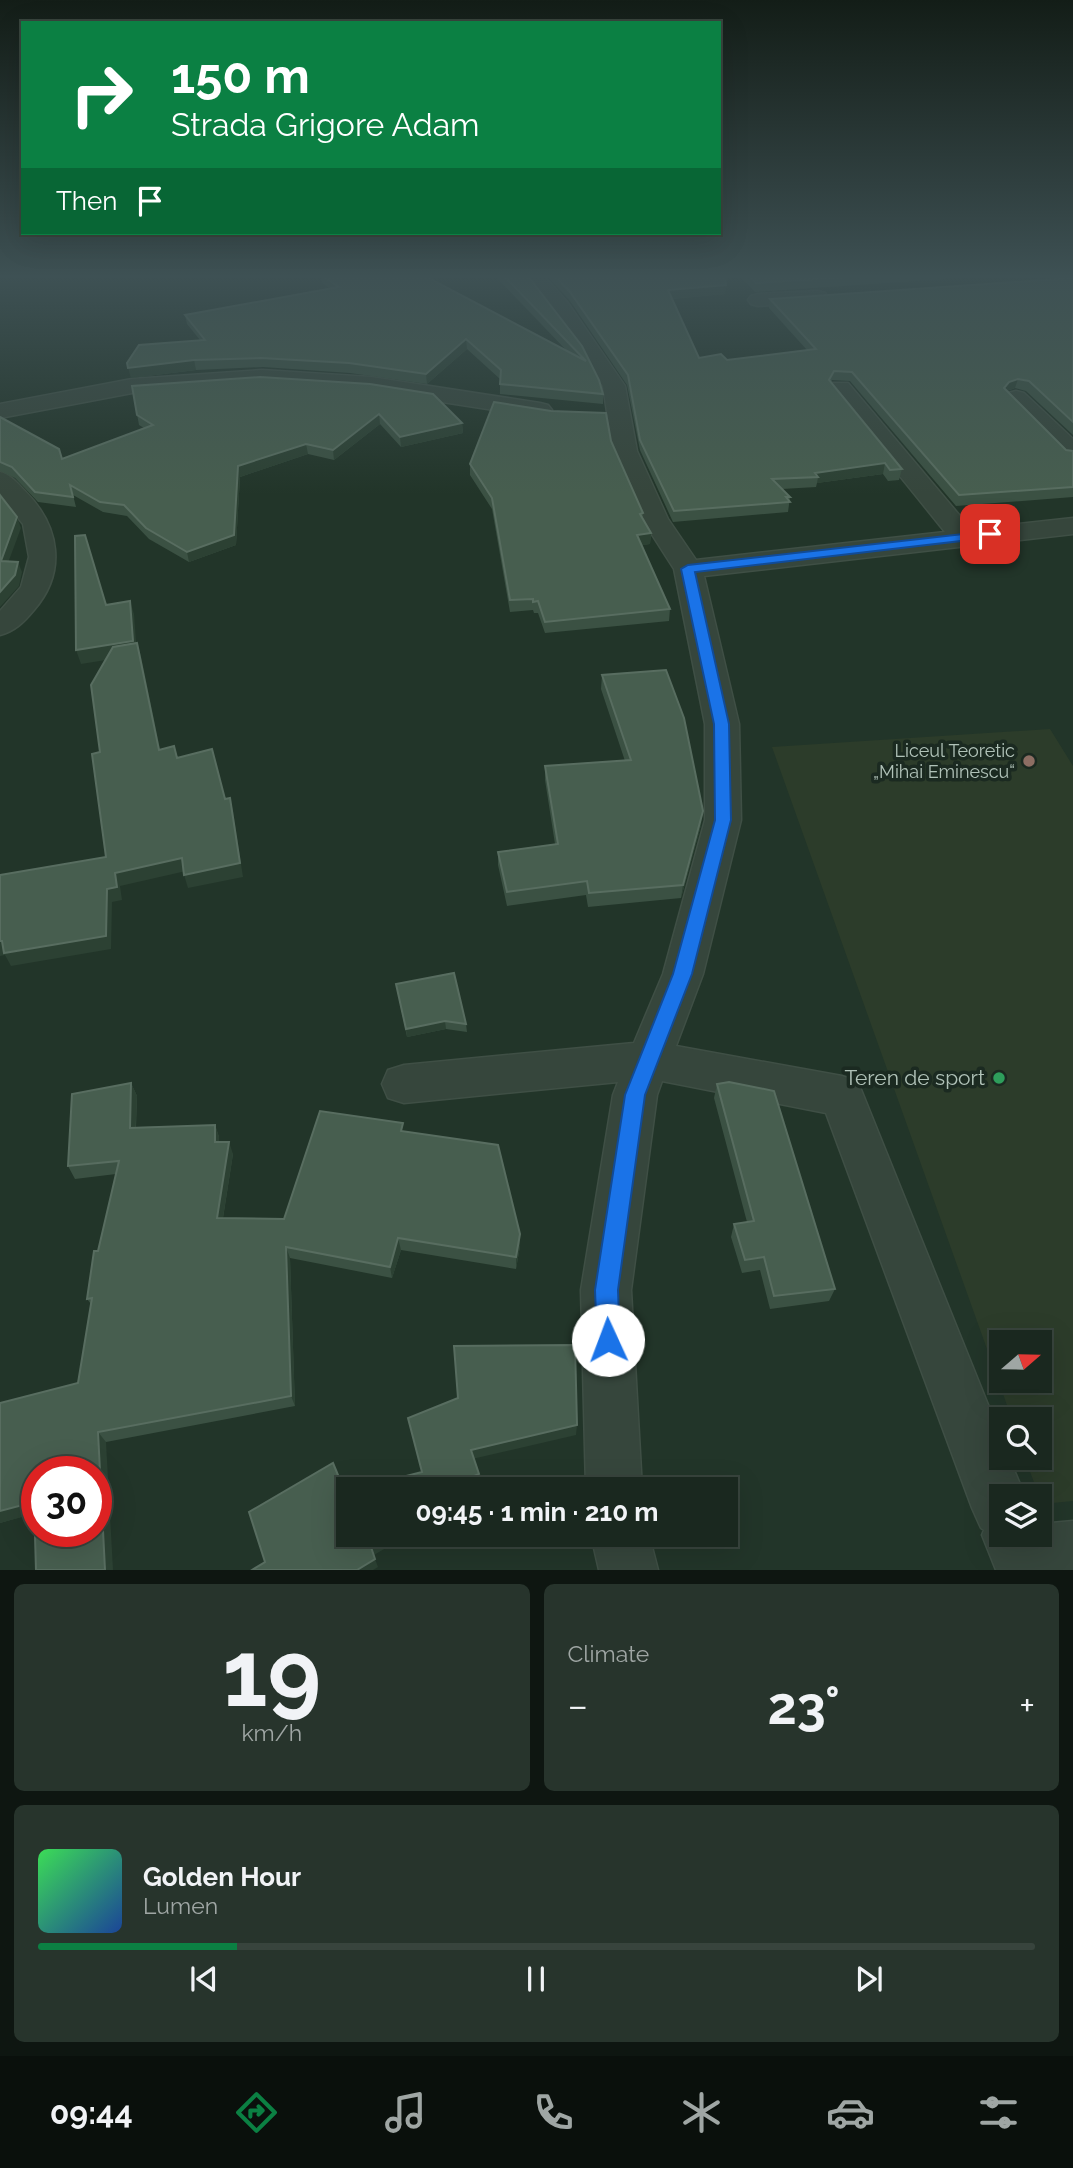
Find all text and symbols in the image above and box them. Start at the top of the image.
text: 150 m [171,47,310,104]
icon: right [56,49,147,140]
text: Strada Grigore Adam [171,106,479,143]
icon: arrive [131,182,169,220]
text: Then [56,186,117,216]
pin [960,504,1020,564]
icon: arrive [971,515,1009,553]
place label: Liceul Teoretic „Mihai Eminescu“ [873,740,1015,782]
marker: Liceul Teoretic „Mihai Eminescu“ [1021,753,1037,769]
place label: Teren de sport [845,1065,985,1090]
marker: Teren de sport [991,1070,1007,1086]
position arrow [571,1303,645,1377]
north arrow [989,1330,1052,1393]
map controls [989,1330,1052,1547]
button: search [989,1407,1052,1470]
speed limit sign: 30 [21,1456,112,1547]
button: layers [989,1484,1052,1547]
text: 09:45 · 1 min · 210 m [415,1497,659,1527]
text: 19 [222,1620,321,1727]
text: Climate [568,1640,649,1667]
text: 23° [767,1675,840,1736]
text: − [568,1683,588,1728]
text: + [1019,1683,1035,1728]
text: km/h [241,1719,302,1746]
text: Golden Hour [143,1862,301,1892]
text: Lumen [143,1892,218,1919]
icon: previous [185,1960,223,1998]
icon: pause [517,1960,555,1998]
icon: next [850,1960,888,1998]
icon: directions [232,2088,281,2137]
icon: music [381,2088,430,2137]
icon: phone [529,2088,578,2137]
icon: climate [677,2088,726,2137]
icon: car [826,2088,875,2137]
icon: filters [974,2088,1023,2137]
text: 09:44 [50,2094,133,2131]

